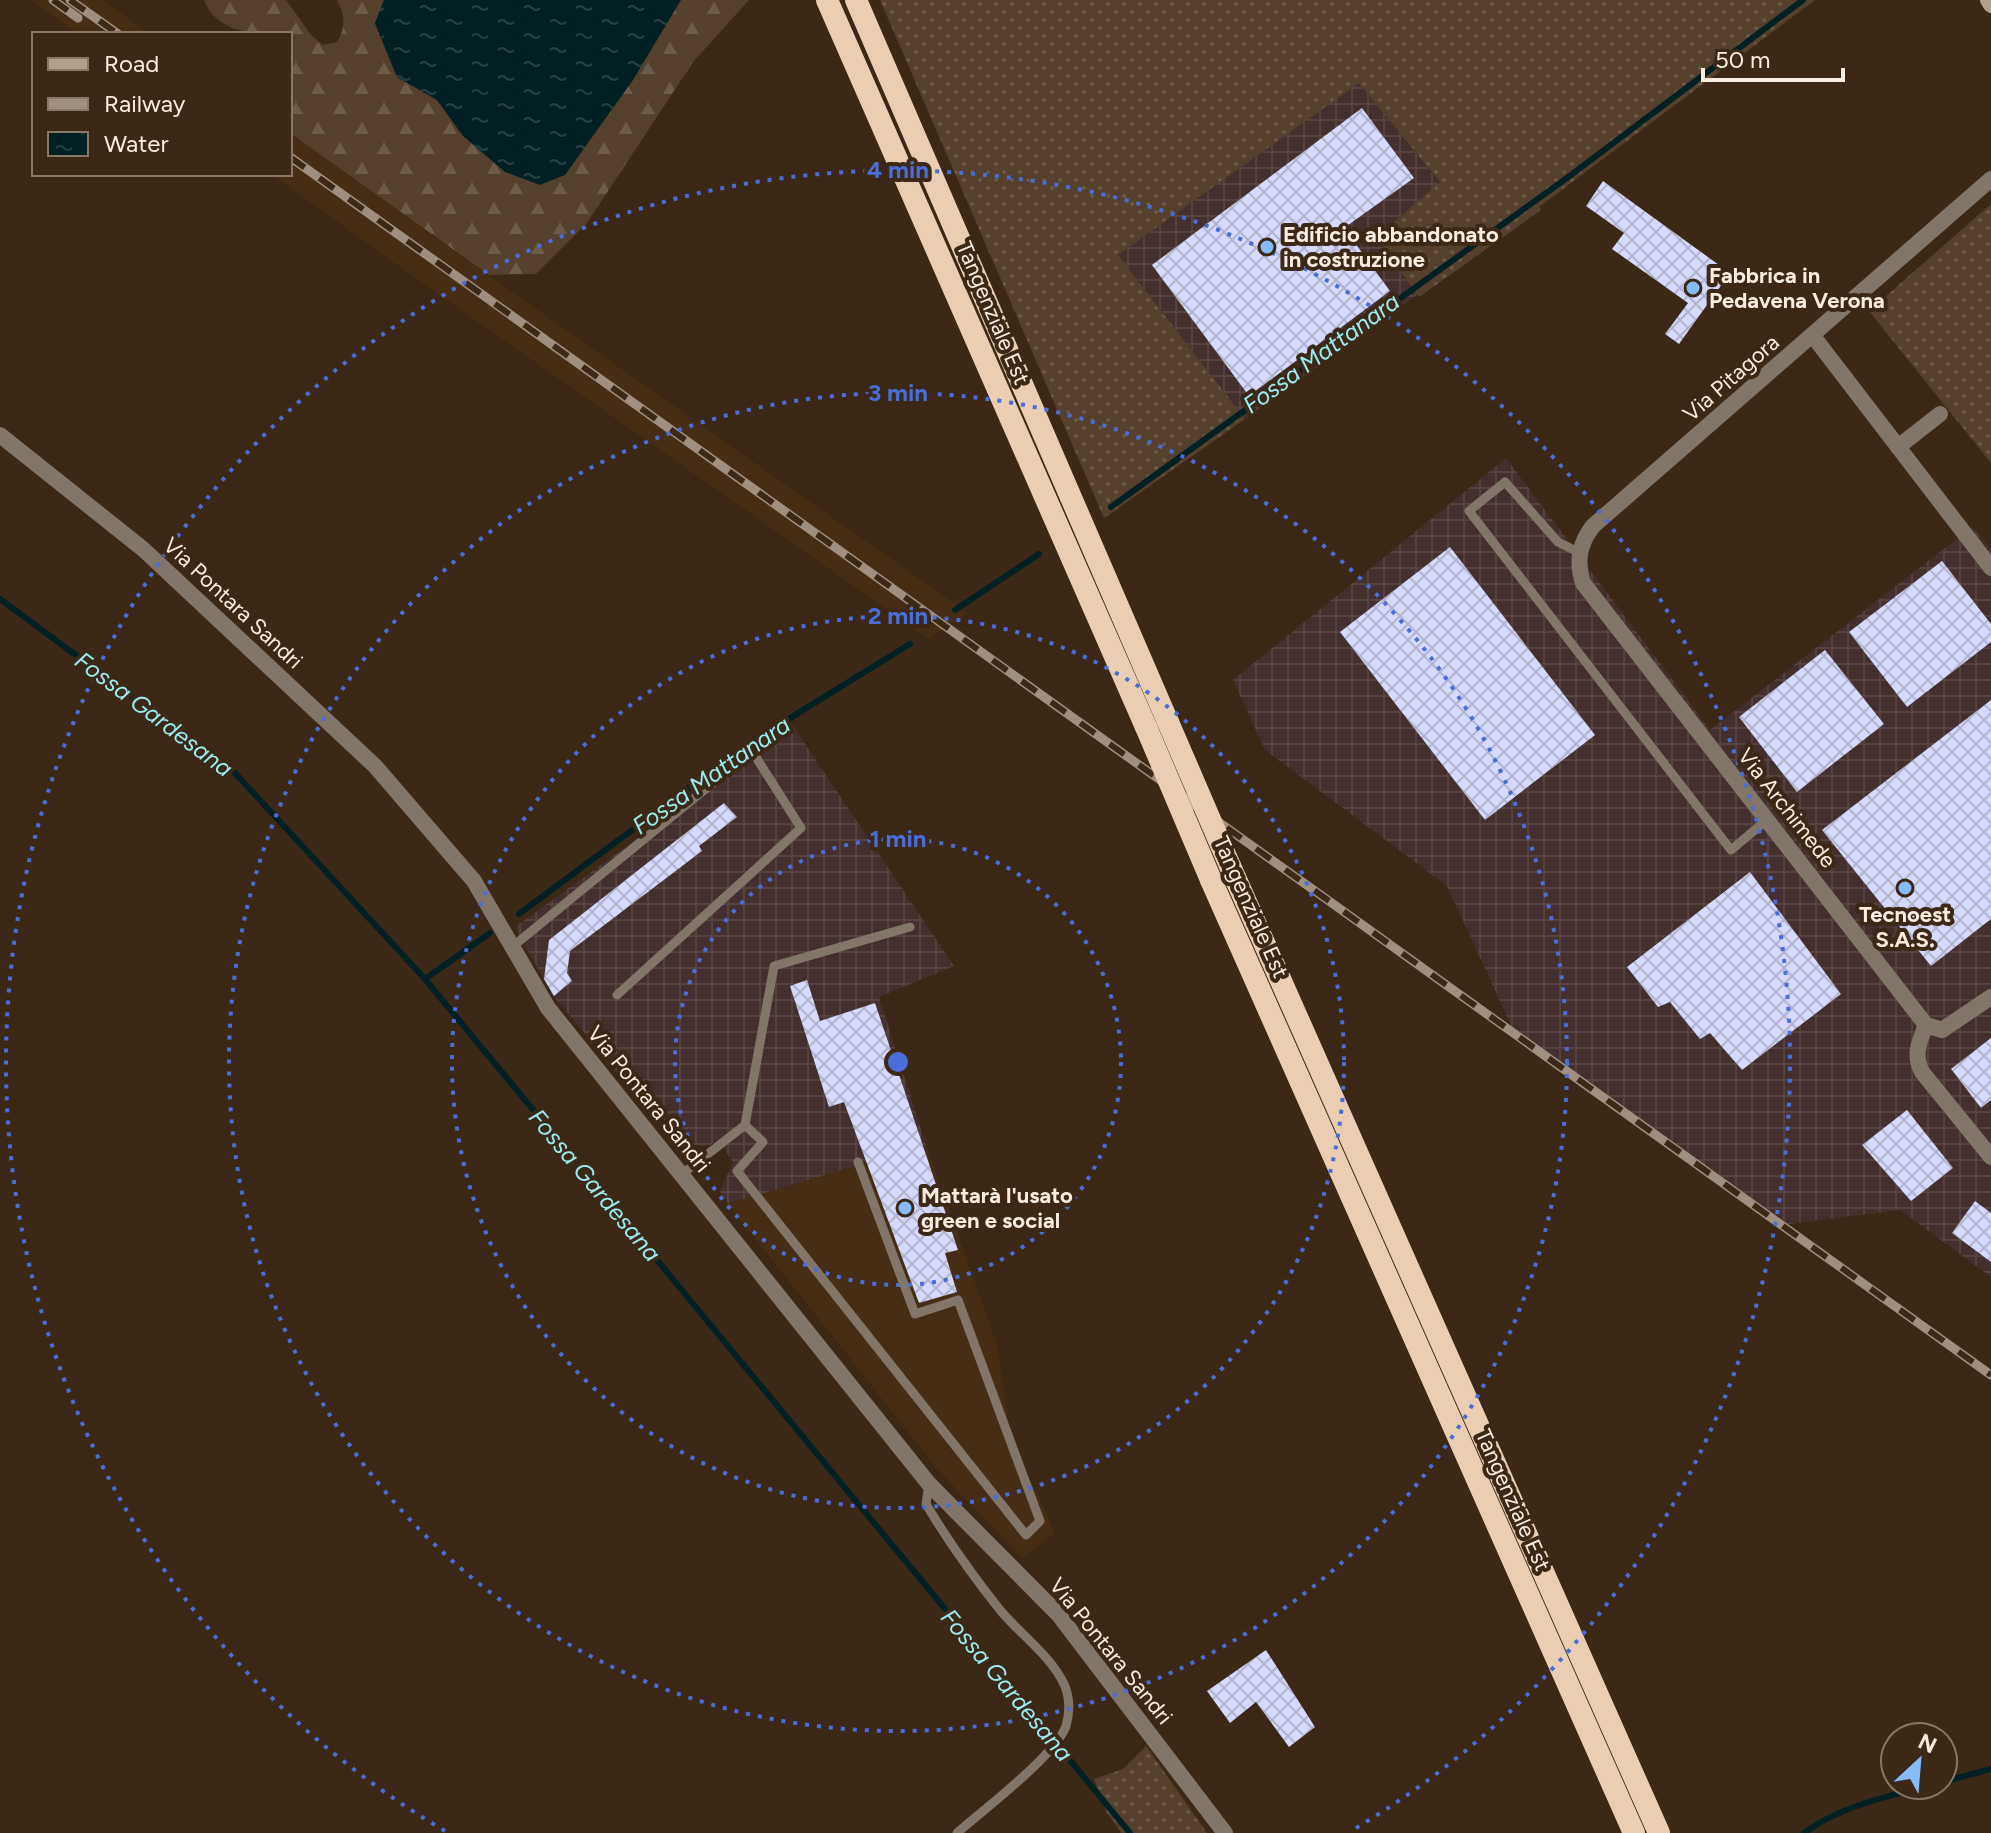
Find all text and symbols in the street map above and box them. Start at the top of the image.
legend [32,32,292,176]
scale bar [1703,32,1843,82]
text: 50 m [1715,45,1771,74]
text: Road [104,49,159,78]
text: Railway [104,89,186,118]
text: Water [104,129,169,158]
text: 4 min [867,155,929,184]
place label: Edificio abbandonato in costruzione [1283,221,1499,273]
street label: Tangenziale Est [951,238,1035,388]
marker: Edificio abbandonato in costruzione [1258,238,1276,256]
place label: Fabbrica in Pedavena Verona [1709,262,1885,314]
marker: Fabbrica in Pedavena Verona [1684,279,1702,297]
water label: Fossa Mattanara [1237,287,1405,419]
street label: Via Pitagora [1677,329,1785,427]
text: 3 min [868,378,928,407]
street label: Via Pontara Sandri [158,532,308,674]
text: 2 min [868,601,928,630]
water label: Fossa Gardesana [69,645,239,783]
water label: Fossa Mattanara [626,710,796,840]
street label: Via Archimede [1732,743,1842,873]
text: 1 min [870,824,926,853]
street label: Tangenziale Est [1208,832,1294,982]
marker: Tecnoest S.A.S. [1896,879,1914,897]
place label: Tecnoest S.A.S. [1859,901,1951,953]
street label: Via Pontara Sandri [582,1020,716,1178]
centre of rings [884,1048,912,1076]
water label: Fossa Gardesana [523,1103,667,1267]
place label: Mattarà l'usato green e social [921,1182,1073,1234]
marker: Mattarà l'usato green e social [896,1199,914,1217]
street label: Tangenziale Est [1470,1425,1556,1575]
street label: Via Pontara Sandri [1044,1572,1178,1730]
water label: Fossa Gardesana [935,1603,1079,1767]
north arrow [1879,1721,1959,1801]
text: N [1914,1728,1941,1759]

